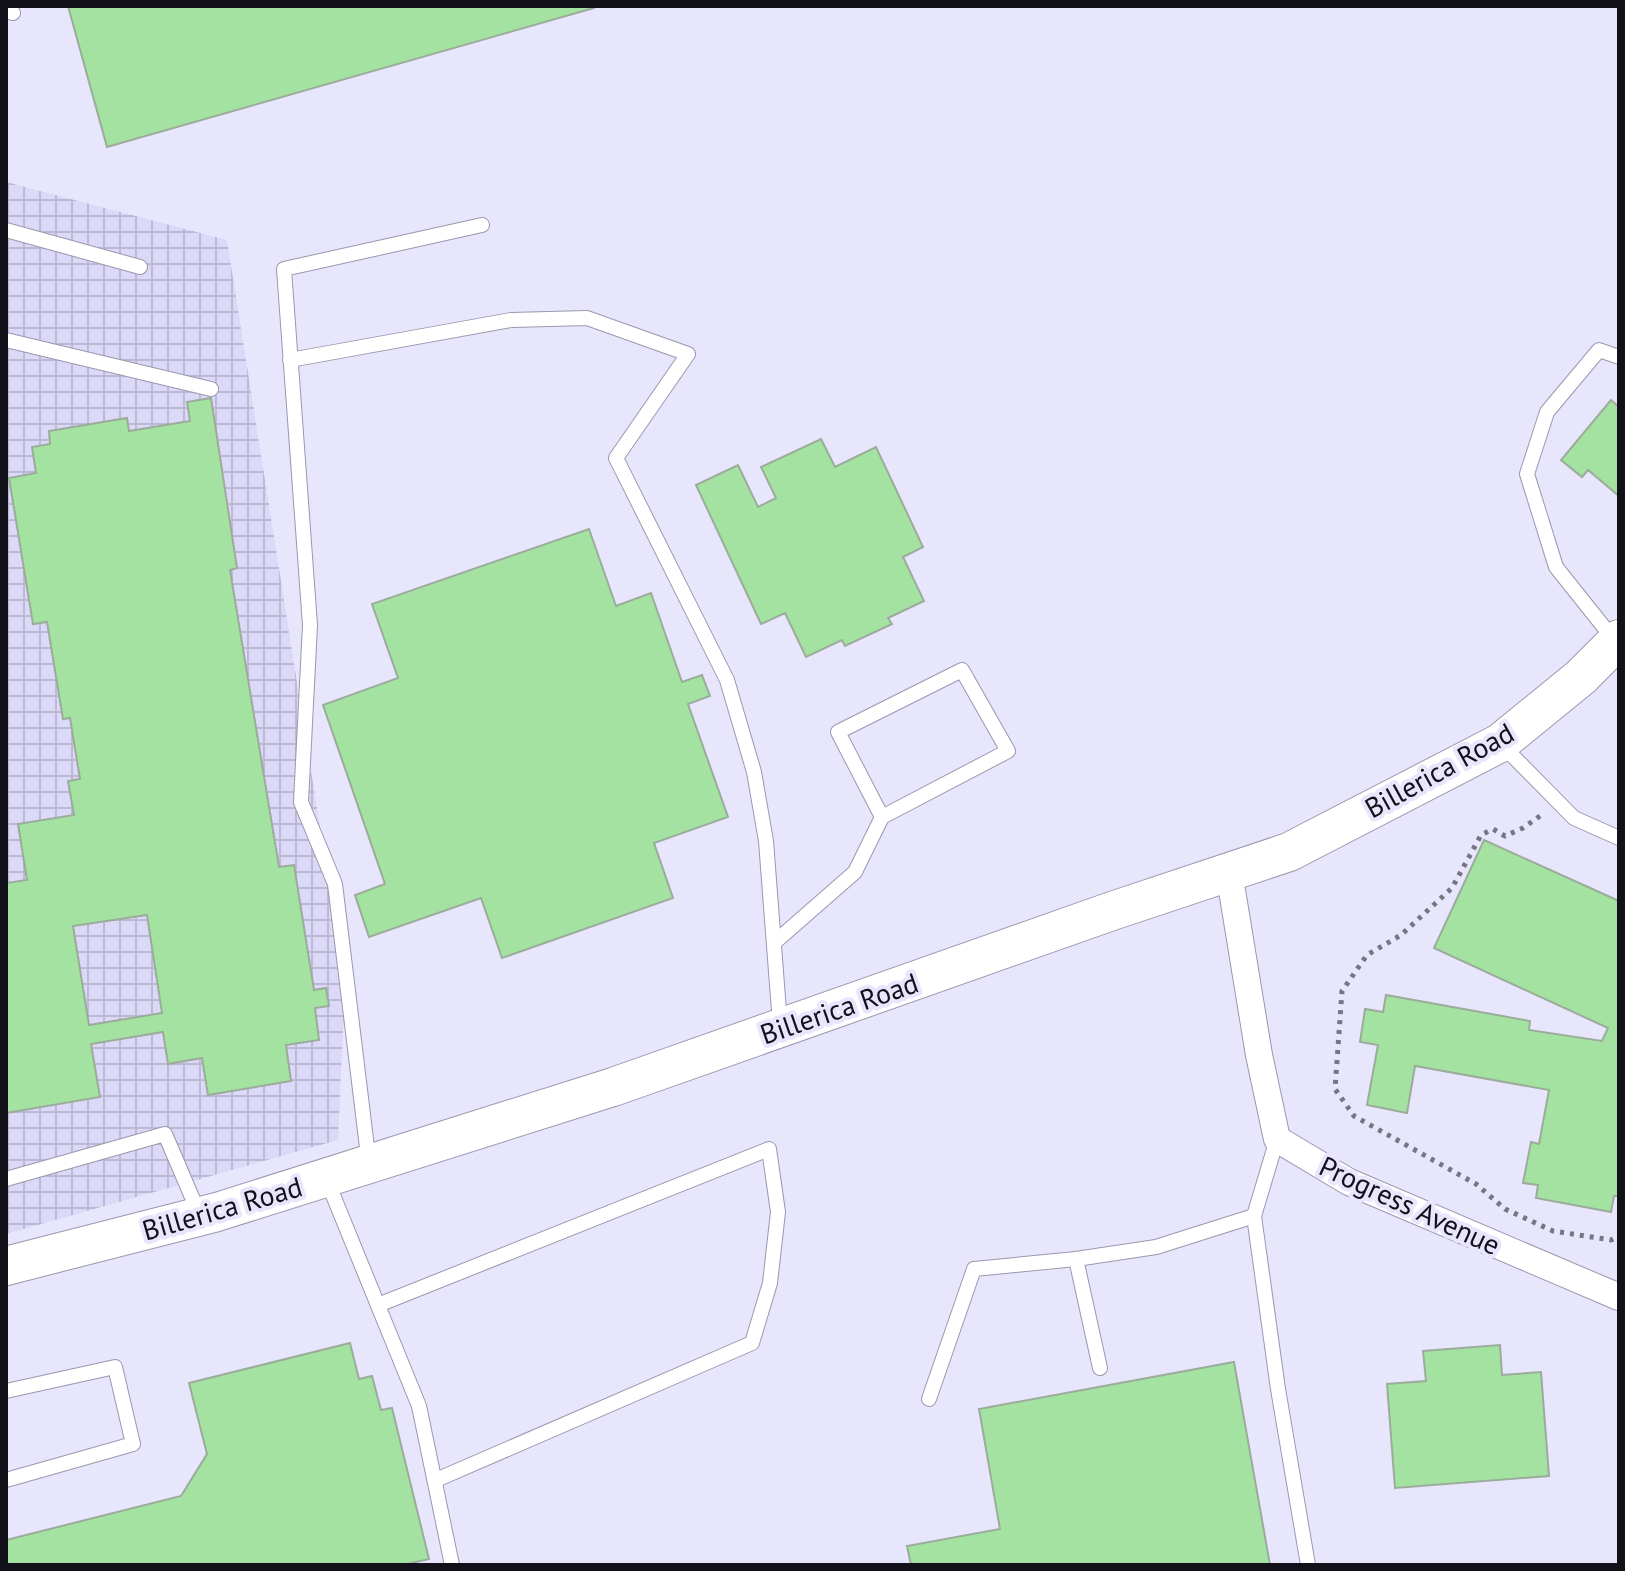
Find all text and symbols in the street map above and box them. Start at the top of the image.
street label: Billerica Road [1358,714,1520,826]
street label: Billerica Road [755,964,923,1052]
street label: Progress Avenue [1314,1147,1506,1263]
street label: Billerica Road [138,1168,306,1248]

